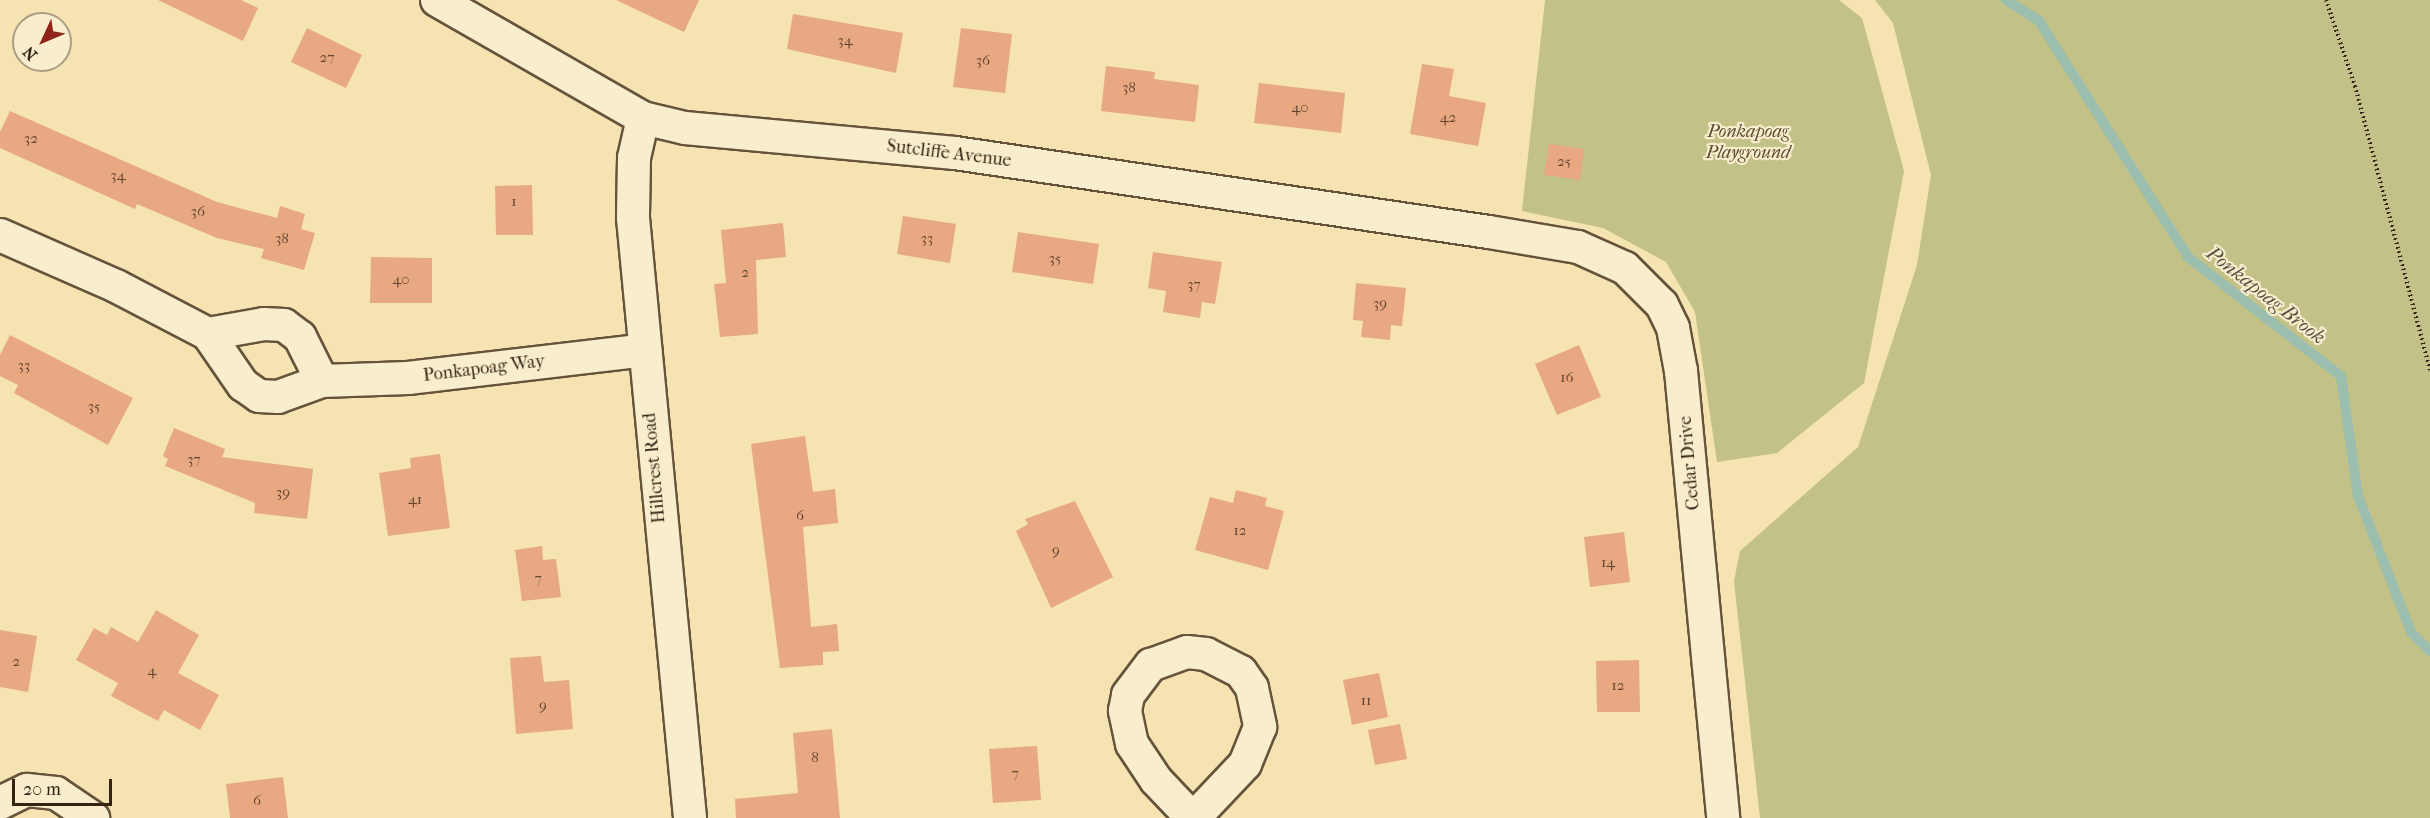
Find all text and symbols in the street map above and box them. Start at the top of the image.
north arrow [12,12,72,72]
house number: 34 [837,32,853,50]
text: N [19,43,41,64]
house number: 27 [320,49,334,67]
house number: 36 [976,52,990,70]
house number: 38 [1122,79,1136,97]
house number: 40 [1291,99,1309,117]
house number: 42 [1440,109,1456,127]
park label: Ponkapoag Playground [1706,122,1790,164]
house number: 32 [24,130,38,148]
street label: Sutcliffe Avenue [885,136,1013,172]
house number: 25 [1557,153,1571,171]
house number: 34 [110,167,126,185]
house number: 1 [511,193,517,211]
house number: 36 [191,203,205,221]
house number: 38 [275,230,289,248]
house number: 33 [921,230,933,248]
water label: Ponkapoag Brook [2202,241,2330,349]
house number: 35 [1049,250,1061,268]
house number: 2 [741,264,749,282]
house number: 40 [392,271,410,289]
house number: 37 [1187,276,1201,294]
house number: 39 [1373,295,1387,313]
street label: Ponkapoag Way [422,351,546,387]
house number: 33 [18,357,30,375]
house number: 16 [1560,369,1574,387]
house number: 35 [88,398,100,416]
street label: Hillcrest Road [639,412,671,524]
street label: Cedar Drive [1675,415,1705,511]
house number: 37 [187,451,201,469]
house number: 39 [276,484,290,502]
house number: 41 [408,491,422,509]
house number: 6 [796,507,804,525]
house number: 12 [1233,522,1247,540]
house number: 9 [1052,542,1060,560]
house number: 14 [1601,554,1615,572]
house number: 7 [534,570,542,588]
house number: 2 [12,653,20,671]
house number: 4 [148,662,156,680]
house number: 12 [1611,677,1625,695]
house number: 11 [1361,692,1371,710]
house number: 9 [539,697,547,715]
house number: 8 [811,749,819,767]
house number: 7 [1011,765,1019,783]
scale bar [15,767,116,805]
text: 20 m [23,779,61,800]
house number: 6 [253,792,261,810]

